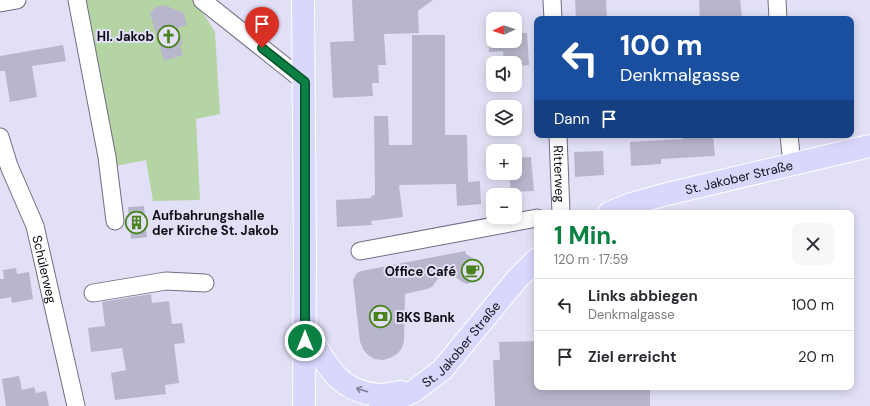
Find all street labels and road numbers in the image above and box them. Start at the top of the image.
street label: Ritterweg [550,145,569,203]
street label: St. Jakober Straße [683,156,795,198]
street label: Schülerweg [29,233,61,305]
street label: St. Jakober Straße [418,298,504,391]

